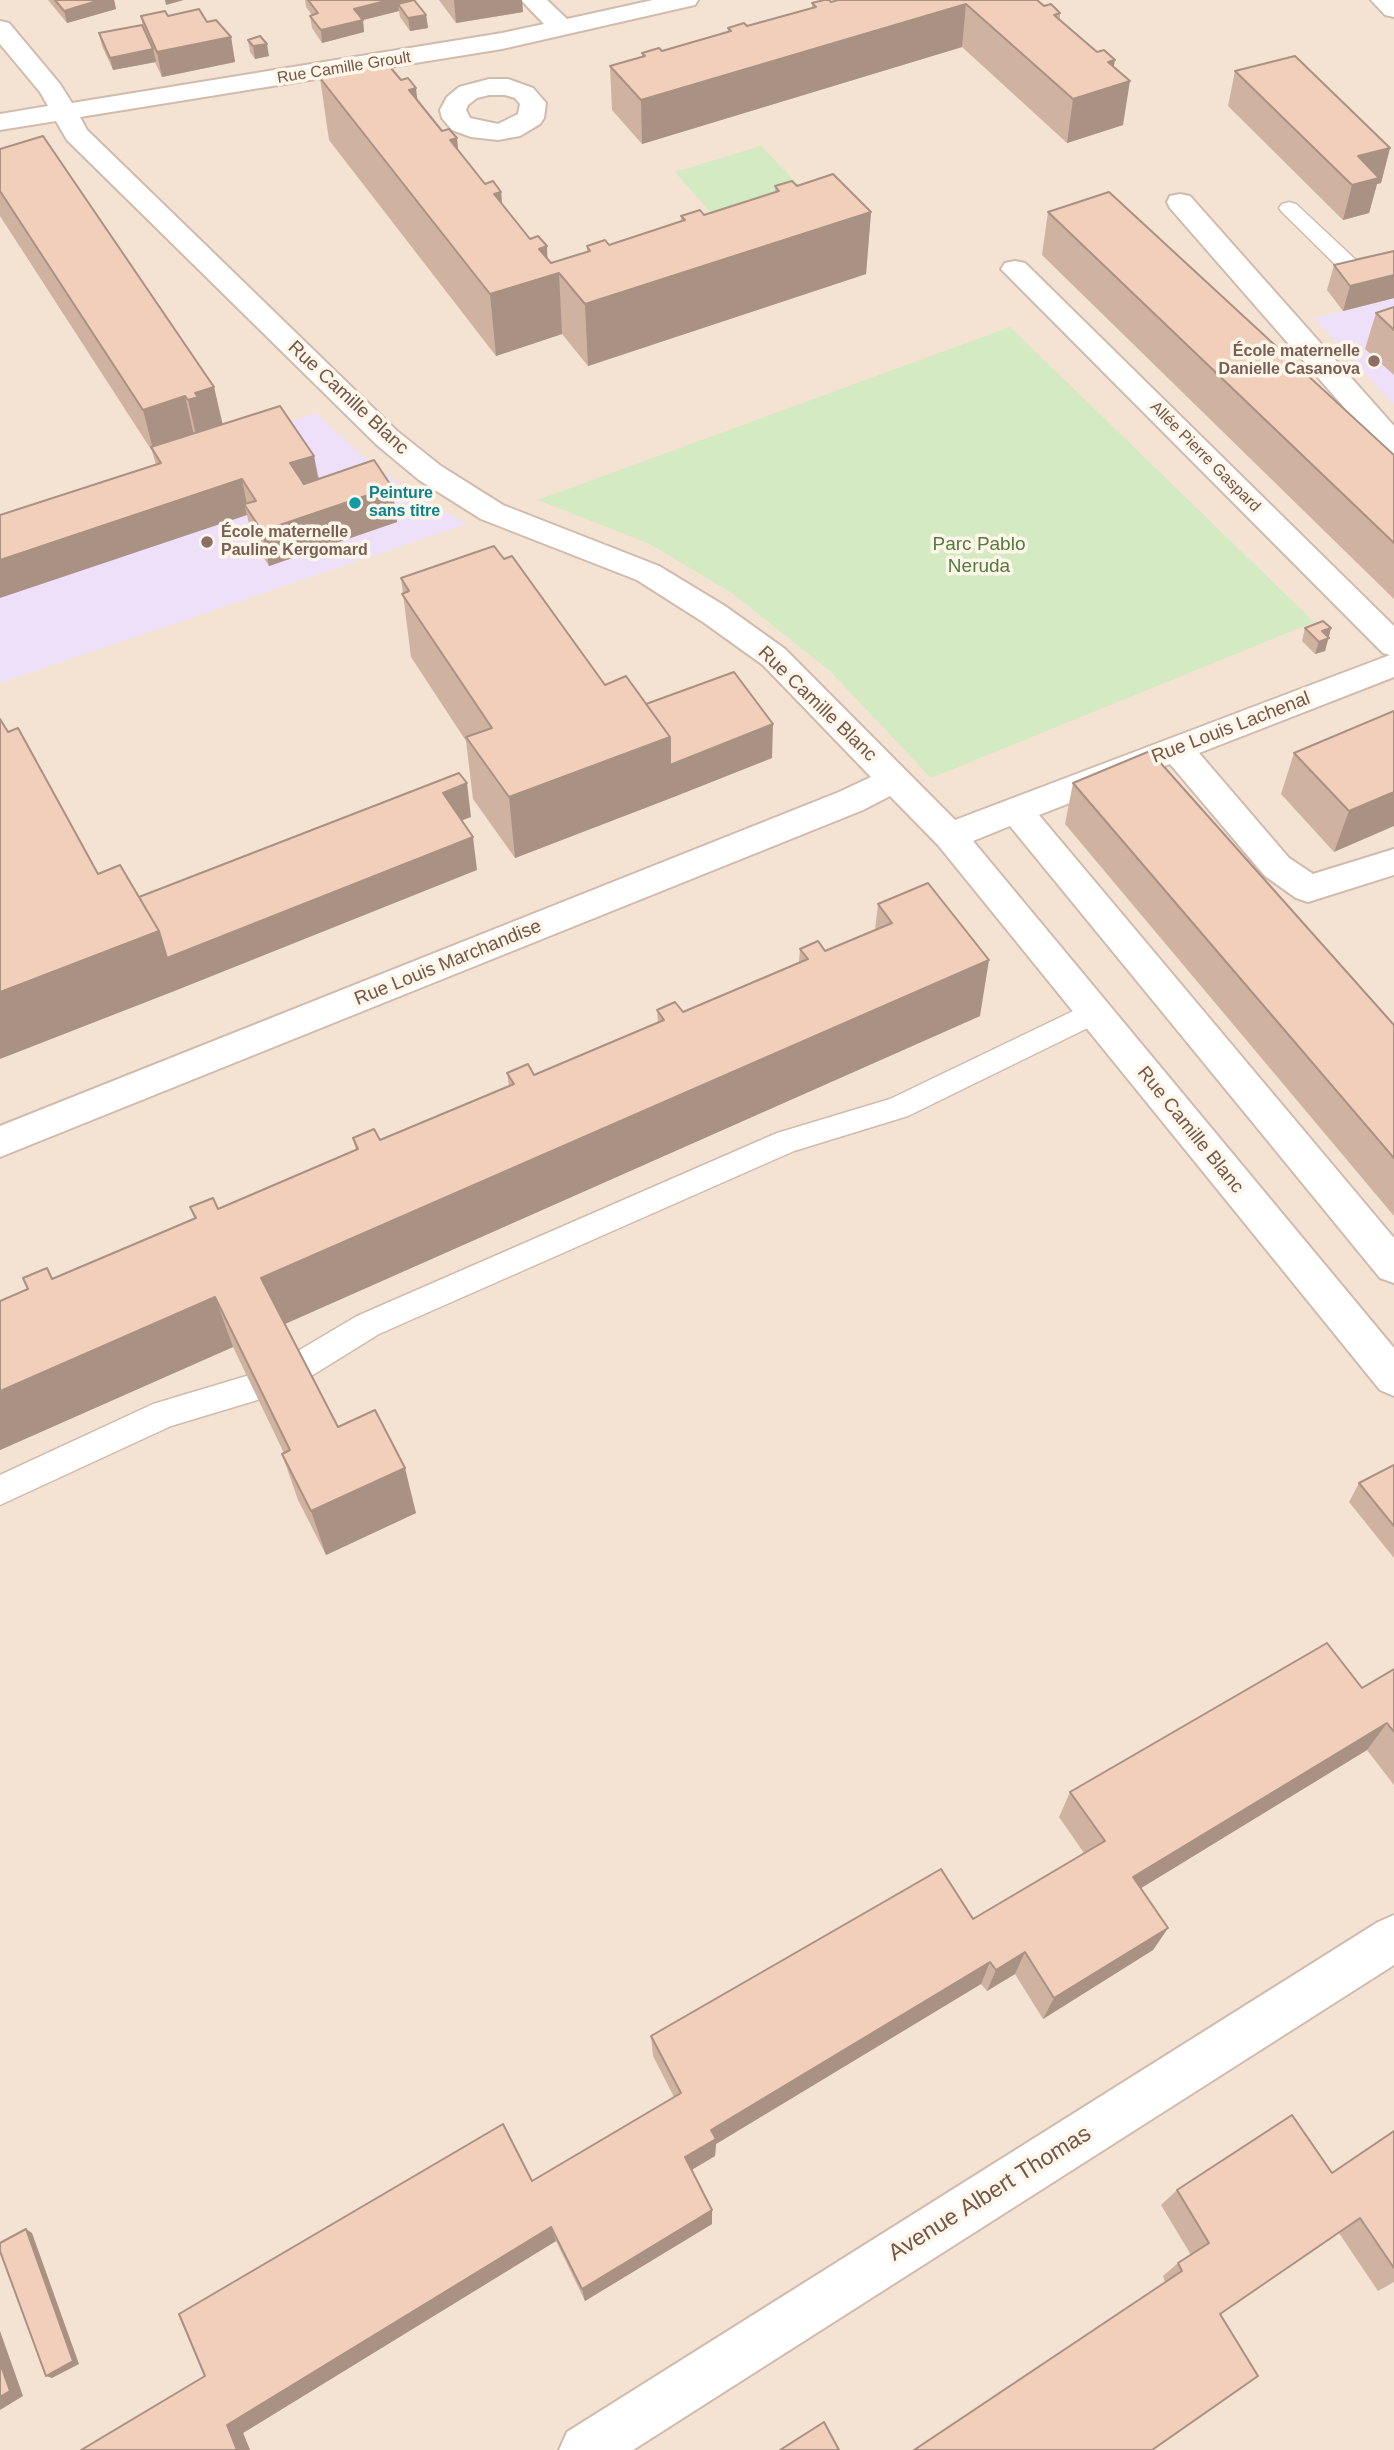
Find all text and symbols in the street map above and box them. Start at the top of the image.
street label: Rue Camille Groult [276,48,412,88]
street label: Rue Camille Blanc [283,336,413,460]
place label: École maternelle Danielle Casanova [1219,342,1360,380]
marker: École maternelle Danielle Casanova [1366,353,1382,369]
street label: Allée Pierre Gaspard [1146,398,1264,516]
place label: Peinture sans titre [369,484,440,522]
marker: Peinture sans titre [347,495,363,511]
place label: École maternelle Pauline Kergomard [221,523,368,561]
marker: École maternelle Pauline Kergomard [199,534,215,550]
park label: Parc Pablo Neruda [933,534,1025,578]
street label: Rue Camille Blanc [753,642,881,766]
street label: Rue Louis Lachenal [1149,687,1313,769]
street label: Rue Louis Marchandise [351,915,545,1011]
street label: Rue Camille Blanc [1132,1062,1248,1198]
street label: Avenue Albert Thomas [884,2120,1096,2268]

